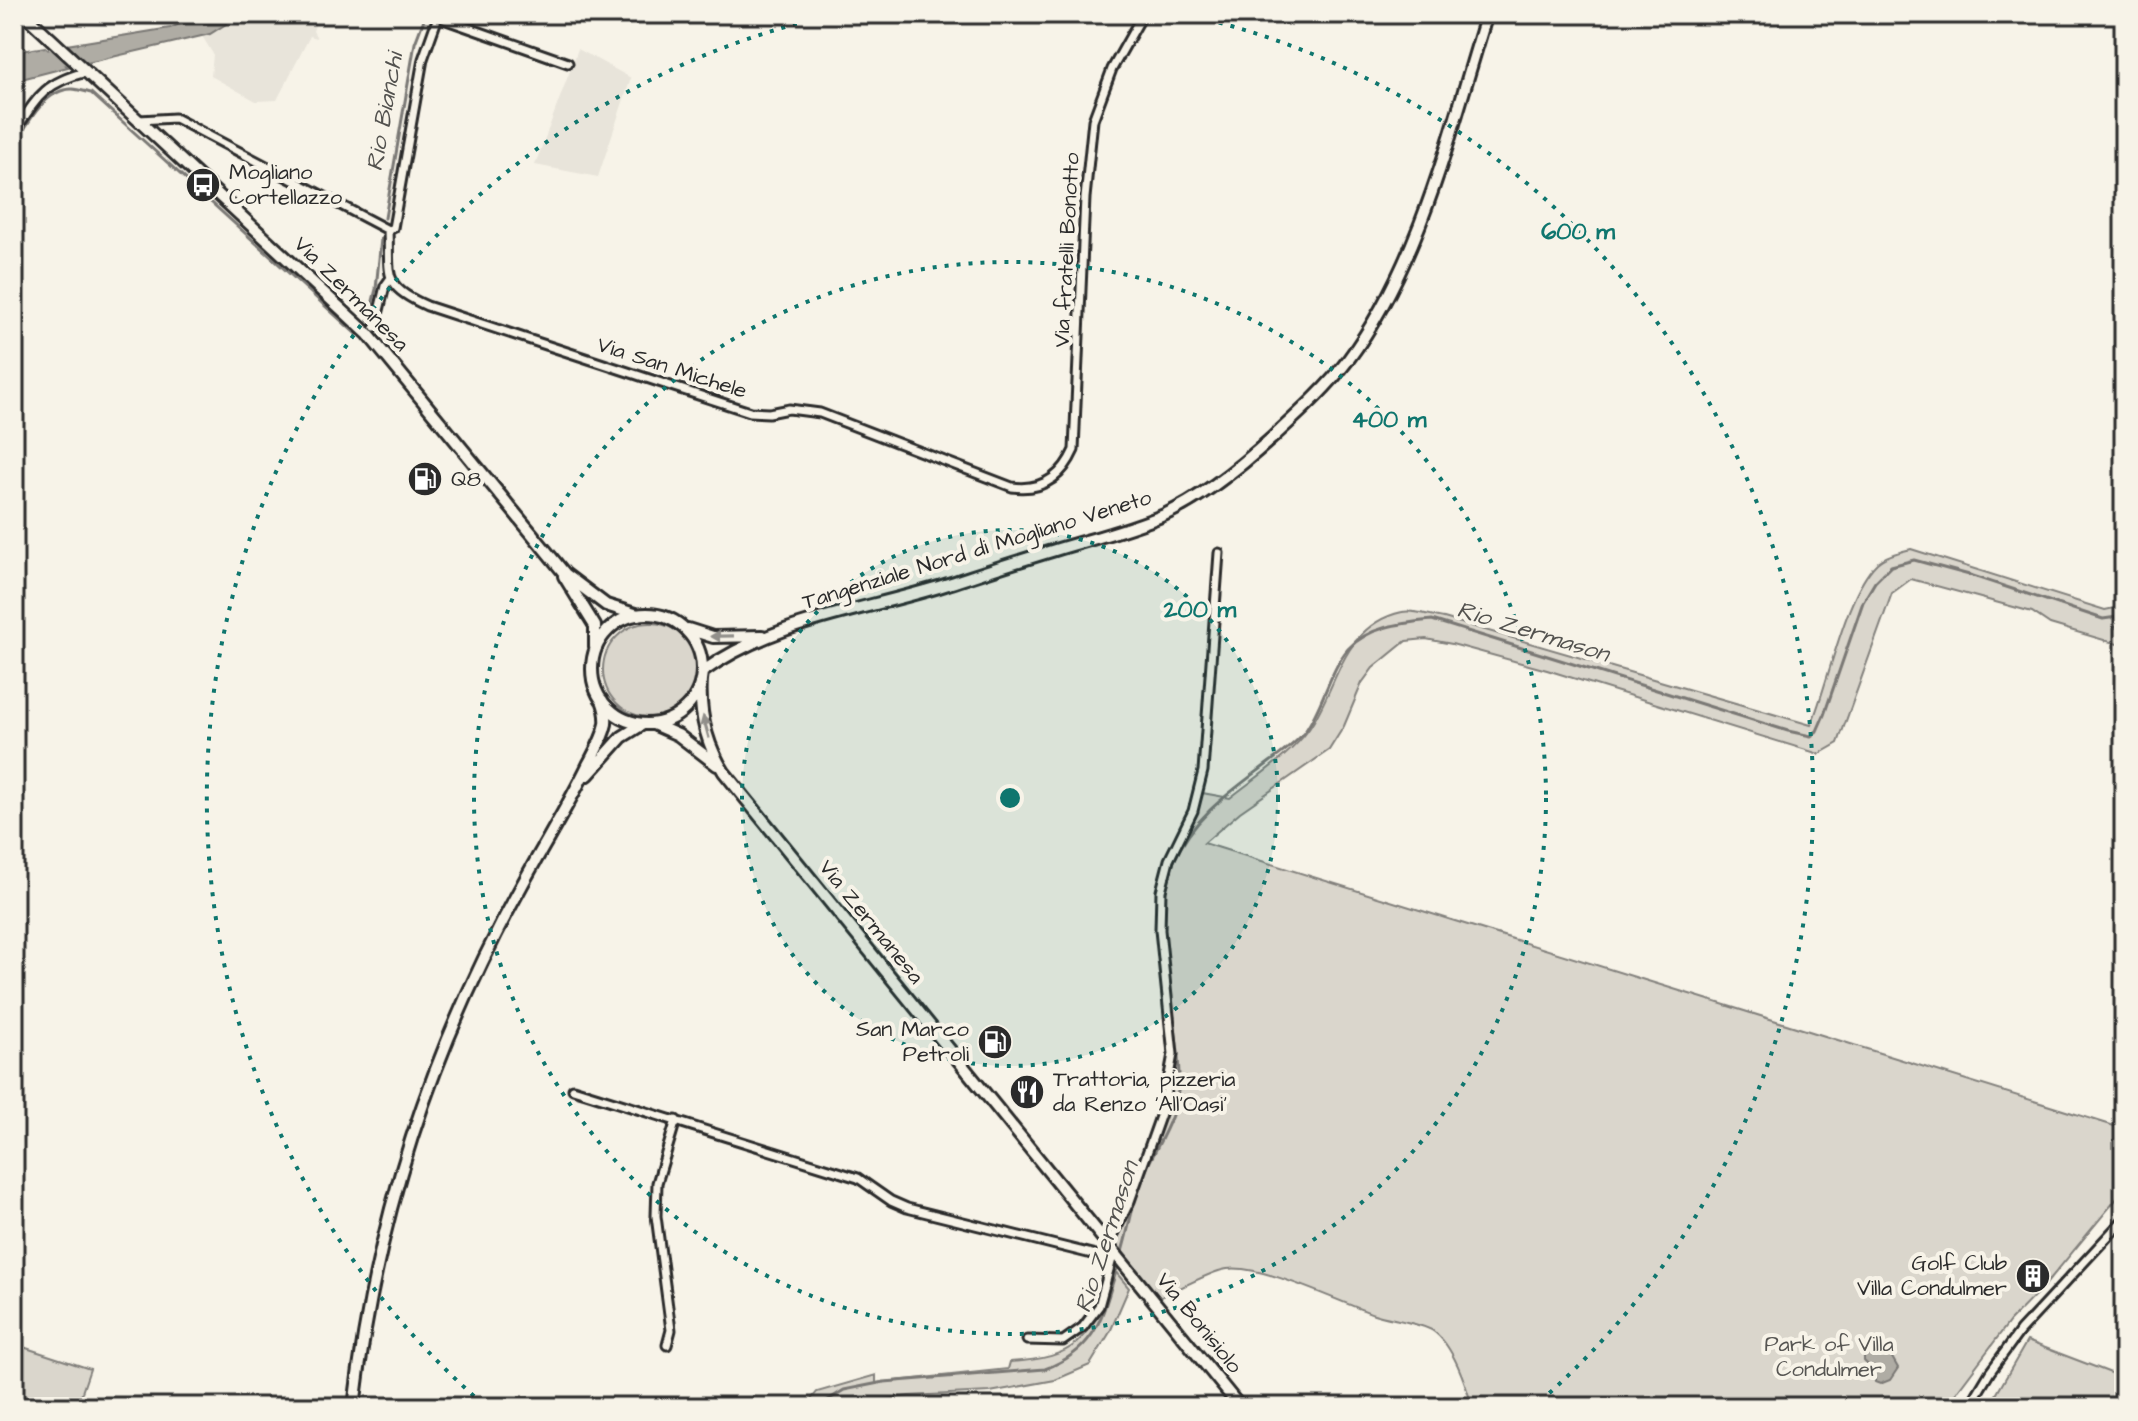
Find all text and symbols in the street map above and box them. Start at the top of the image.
water label: Rio Bianchi [358,47,413,174]
street label: Via fratelli Bonotto [1046,151,1088,348]
place label: Mogliano Cortellazzo [229,157,343,213]
bus stop icon: Mogliano Cortellazzo [184,166,222,204]
text: 600 m [1541,215,1615,249]
street label: Via Zermanesa [286,229,416,359]
street label: Via San Michele [593,329,751,407]
text: 400 m [1352,403,1427,437]
fuel station icon: Q8 [406,460,444,498]
place label: Q8 [451,464,481,495]
street label: Tangenziale Nord di Mogliano Veneto [799,482,1156,619]
text: 200 m [1163,593,1236,627]
water label: Rio Zermason [1453,593,1615,672]
one-way arrow [709,630,735,642]
one-way arrow [699,714,712,738]
centre of rings [996,784,1024,812]
street label: Via Zermanesa [811,853,931,991]
place label: San Marco Petroli [856,1014,970,1070]
fuel station icon: San Marco Petroli [976,1023,1014,1061]
place label: Trattoria, pizzeria da Renzo 'All'Oasi' [1053,1064,1236,1120]
restaurant icon: Trattoria, pizzeria da Renzo 'All'Oasi' [1008,1073,1046,1111]
water label: Rio Zermason [1067,1155,1148,1317]
place label: Golf Club Villa Condulmer [1857,1248,2007,1304]
building icon: Golf Club Villa Condulmer [2014,1257,2052,1295]
street label: Via Bonisiolo [1149,1266,1250,1381]
park label: Park of Villa Condulmer [1764,1329,1894,1385]

